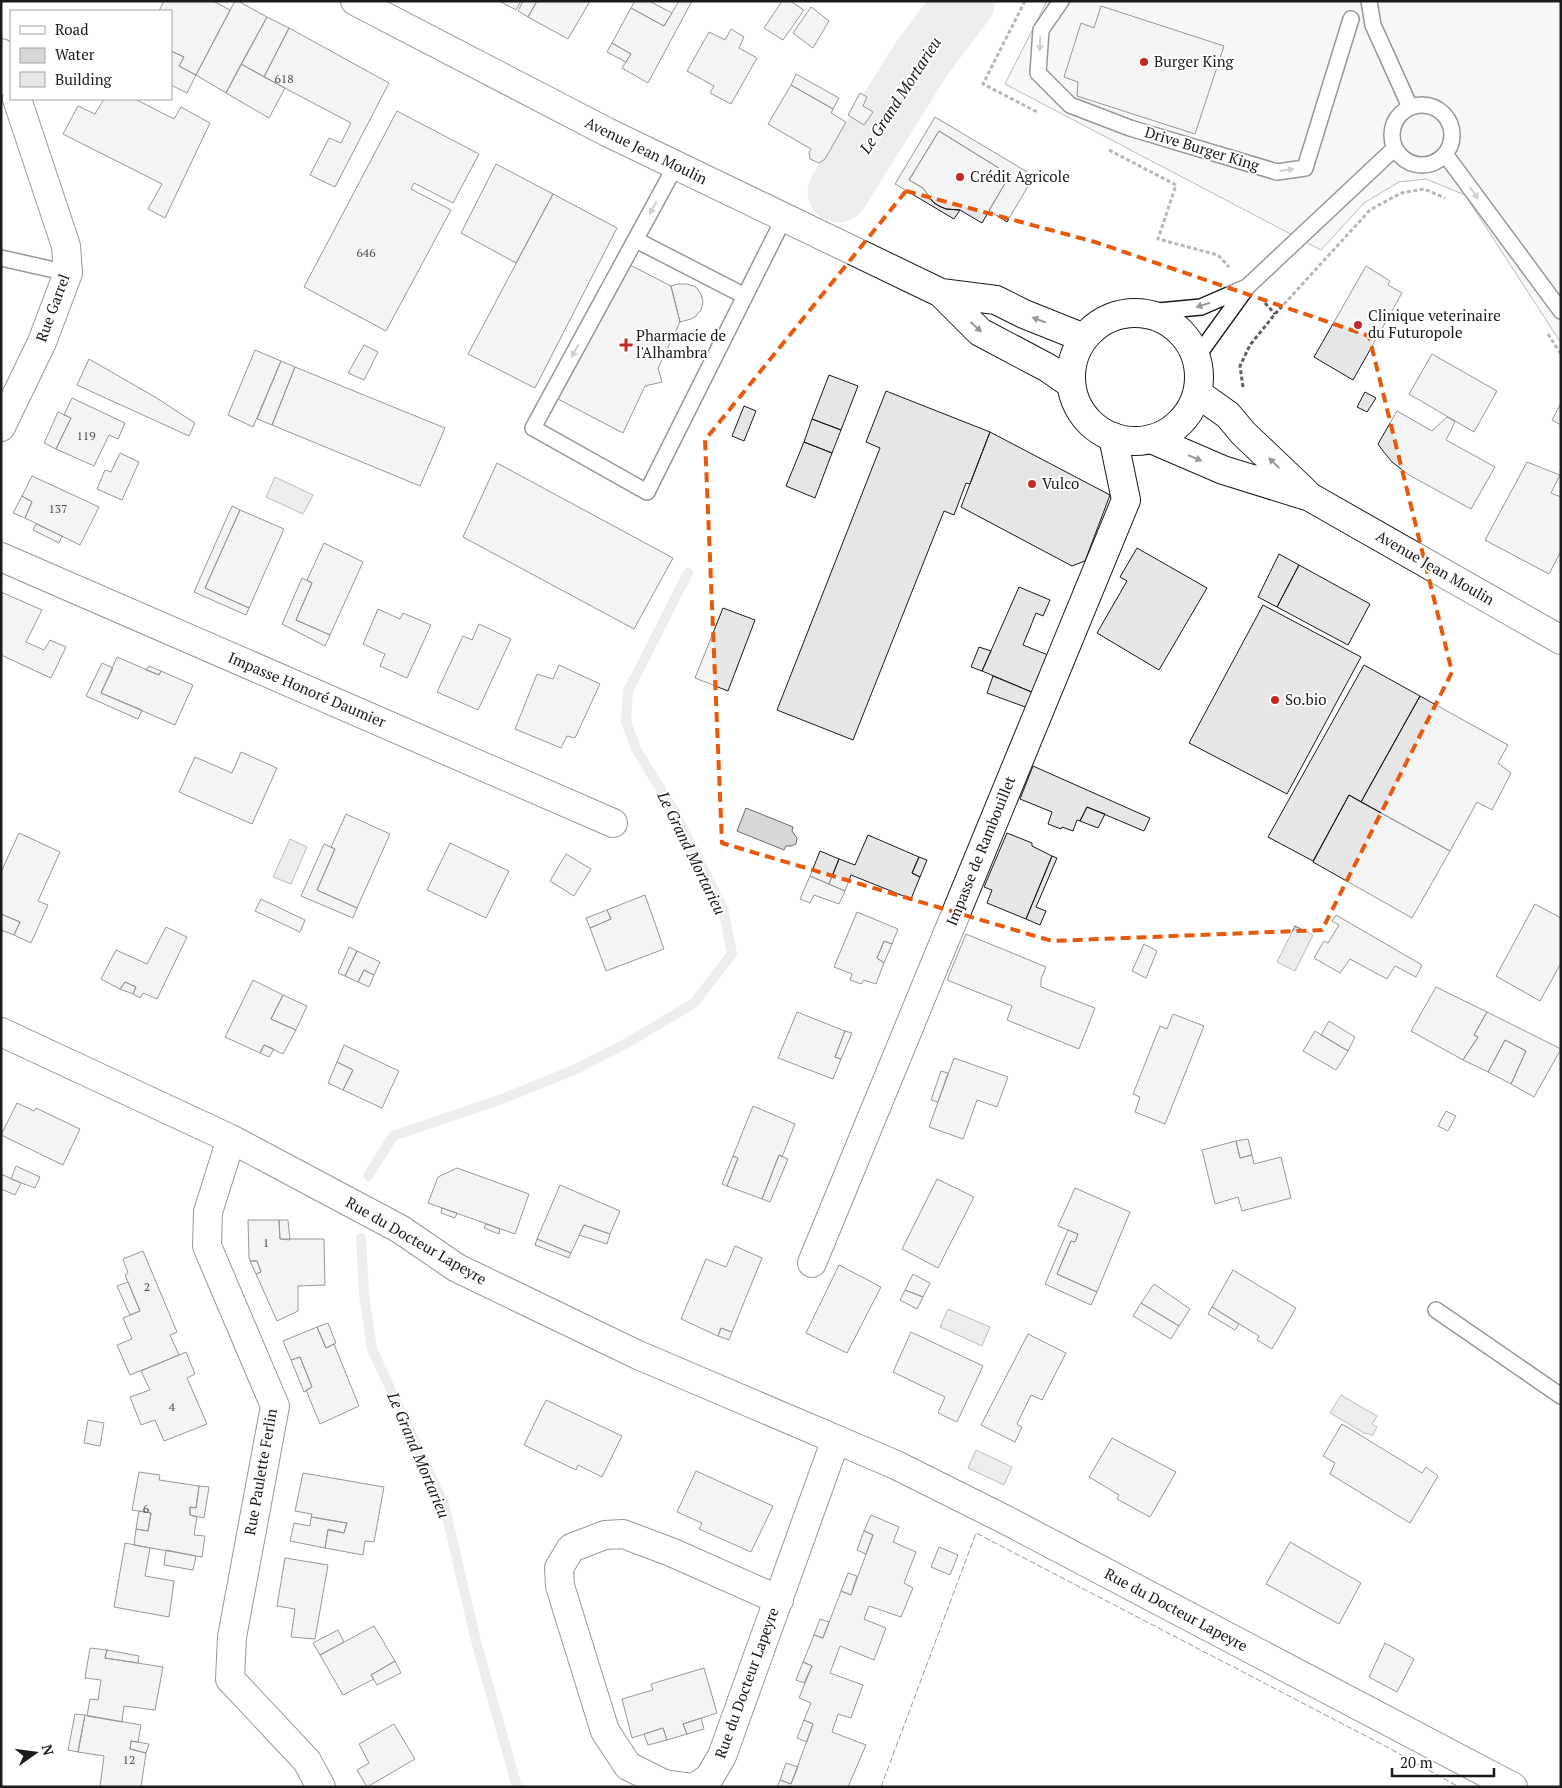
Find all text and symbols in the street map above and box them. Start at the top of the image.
legend [10,10,172,100]
text: Road [55,19,88,39]
water label: Le Grand Mortarieu [853,32,946,158]
one-way arrow [1035,36,1043,52]
text: Water [55,44,95,64]
place label: Burger King [1154,51,1235,71]
marker: Burger King [1138,56,1150,68]
text: Building [55,69,113,89]
house number: 618 [274,71,294,86]
street label: Avenue Jean Moulin [582,112,711,188]
street label: Drive Burger King [1143,121,1263,175]
place label: Crédit Agricole [970,166,1070,186]
one-way arrow [1280,166,1296,174]
marker: Crédit Agricole [954,171,966,183]
one-way arrow [1469,186,1479,200]
one-way arrow [649,201,657,216]
house number: 646 [356,245,376,260]
street label: Rue Garrel [31,271,74,344]
one-way arrow [1196,302,1211,309]
place label: Clinique veterinaire du Futuropole [1368,305,1501,342]
one-way arrow [1031,316,1046,324]
marker: Clinique veterinaire du Futuropole [1352,319,1364,331]
one-way arrow [969,321,981,333]
place label: Pharmacie de l'Alhambra [636,325,726,362]
marker: Pharmacie de l'Alhambra [620,339,632,351]
one-way arrow [571,344,579,358]
house number: 119 [76,428,96,443]
one-way arrow [1188,455,1202,463]
one-way arrow [1269,457,1281,469]
place label: Vulco [1042,473,1079,493]
marker: Vulco [1026,478,1038,490]
house number: 137 [48,501,68,516]
street label: Avenue Jean Moulin [1373,525,1498,609]
street label: Impasse Honoré Daumier [226,647,389,731]
place label: So.bio [1285,689,1327,709]
marker: So.bio [1269,694,1281,706]
street label: Impasse de Rambouillet [941,772,1019,928]
water label: Le Grand Mortarieu [652,787,732,919]
street label: Rue du Docteur Lapeyre [342,1192,491,1289]
house number: 1 [263,1235,269,1250]
house number: 2 [144,1279,150,1294]
water label: Le Grand Mortarieu [382,1388,456,1521]
house number: 4 [169,1399,176,1414]
street label: Rue Paulette Ferlin [239,1407,281,1537]
house number: 6 [143,1501,150,1516]
street label: Rue du Docteur Lapeyre [1101,1563,1252,1655]
street label: Rue du Docteur Lapeyre [709,1604,783,1761]
north arrow [10,1728,60,1778]
text: N [38,1742,59,1758]
scale bar [1392,1746,1494,1778]
house number: 12 [123,1752,135,1767]
text: 20 m [1400,1752,1433,1772]

